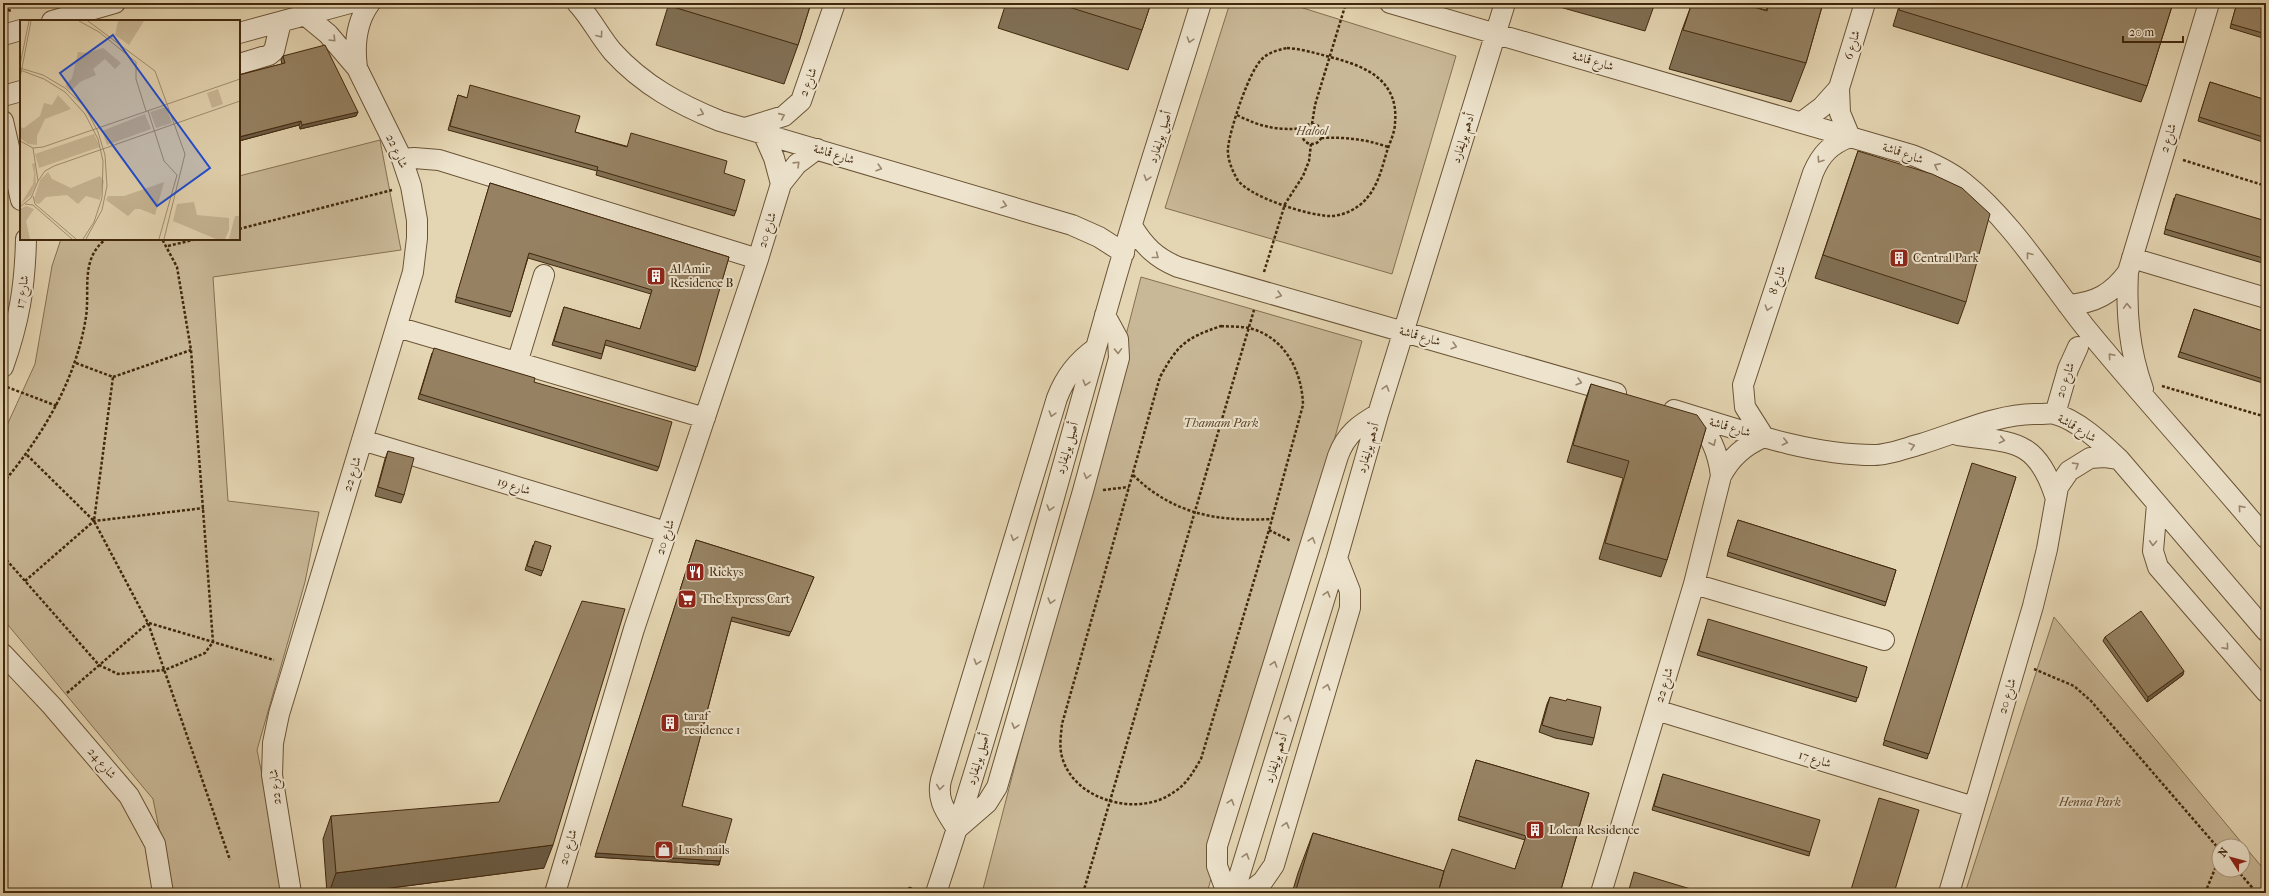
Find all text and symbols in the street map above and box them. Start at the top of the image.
scale bar [2123,18,2183,44]
inset map [20,20,240,240]
text: 20 m [2129,25,2154,39]
street label: شارع 6 [1841,29,1867,62]
one-way arrow [595,30,602,37]
one-way arrow [328,34,336,42]
one-way arrow [1186,37,1195,44]
street label: شارع قماشة [1570,48,1615,77]
street label: شارع 2 [796,66,824,100]
one-way arrow [697,108,705,116]
street label: أصيل بوليفارد [1145,109,1176,165]
street label: أدهم بوليفارد [1448,111,1481,166]
one-way arrow [778,113,786,121]
street label: شارع 2 [2157,122,2183,155]
park label: Halool [1295,124,1330,138]
street label: شارع 22 [379,132,411,172]
street label: شارع قماشة [1879,140,1925,170]
street label: شارع قماشة [811,141,856,171]
one-way arrow [1818,155,1825,162]
one-way arrow [792,161,800,169]
one-way arrow [875,163,882,172]
one-way arrow [1933,163,1941,171]
one-way arrow [1143,174,1152,181]
one-way arrow [1000,200,1007,209]
street label: شارع 20 [755,210,783,251]
building icon: Central Park [1888,247,1910,269]
one-way arrow [1152,251,1159,258]
place label: Central Park [1913,251,1979,265]
one-way arrow [2027,252,2034,259]
place label: Al Amir Residence B [669,262,734,290]
street label: شارع 8 [1766,264,1792,297]
building icon: Al Amir Residence B [645,265,667,287]
street label: شارع 17 [12,274,36,310]
one-way arrow [1276,291,1283,299]
one-way arrow [2122,303,2131,309]
one-way arrow [1764,305,1773,312]
street label: شارع قماشة [1397,323,1442,352]
one-way arrow [1451,341,1458,350]
one-way arrow [1114,348,1123,354]
one-way arrow [2108,354,2115,361]
street label: شارع 20 [2053,360,2081,401]
one-way arrow [1575,377,1582,386]
one-way arrow [1082,379,1091,386]
one-way arrow [1381,385,1390,392]
one-way arrow [1048,410,1057,417]
street label: شارع قماشة [2053,411,2099,448]
street label: شارع قماشة [1707,414,1752,443]
park label: Thamam Park [1183,416,1259,430]
street label: أصيل بوليفارد [1052,420,1083,476]
street label: أدهم بوليفارد [1353,421,1386,476]
one-way arrow [1999,436,2005,444]
one-way arrow [1782,437,1788,445]
one-way arrow [1708,439,1716,446]
one-way arrow [1908,442,1915,451]
street label: شارع 22 [340,455,368,494]
one-way arrow [2072,463,2079,470]
one-way arrow [1083,473,1092,480]
street label: شارع 19 [495,474,532,502]
one-way arrow [1046,504,1055,511]
one-way arrow [2238,505,2245,513]
street label: شارع 20 [653,517,681,558]
one-way arrow [1010,534,1019,541]
one-way arrow [1307,537,1316,544]
one-way arrow [2149,540,2158,546]
restaurant icon: Rickys [684,561,706,583]
place label: Rickys [709,565,744,579]
supermarket icon: The Express Cart [676,588,698,610]
one-way arrow [1322,591,1330,598]
place label: The Express Cart [701,592,791,606]
one-way arrow [1047,598,1056,605]
one-way arrow [2222,642,2229,649]
one-way arrow [973,659,982,666]
one-way arrow [1269,661,1278,668]
street label: شارع 22 [1652,666,1680,705]
street label: شارع 20 [1995,676,2023,716]
one-way arrow [1322,684,1331,691]
place label: taraf residence 1 [684,709,740,737]
building icon: taraf residence 1 [659,712,681,734]
one-way arrow [1283,715,1292,722]
one-way arrow [1011,722,1020,729]
street label: أصيل بوليفارد [963,731,994,787]
street label: أدهم بوليفارد [1261,731,1294,786]
street label: شارع 24 [82,745,119,784]
street label: شارع 17 [1796,747,1833,774]
street label: شارع 22 [266,768,288,806]
one-way arrow [936,784,945,790]
park label: Henna Park [2058,795,2121,809]
one-way arrow [1226,799,1235,806]
building icon: Lolena Residence [1524,819,1546,841]
one-way arrow [1281,822,1290,829]
place label: Lolena Residence [1549,823,1640,837]
street label: شارع 20 [556,827,584,867]
north arrow [2211,838,2251,878]
shop icon: Lush nails [653,839,675,861]
place label: Lush nails [678,843,730,857]
text: N [2216,845,2231,860]
one-way arrow [1241,852,1250,859]

